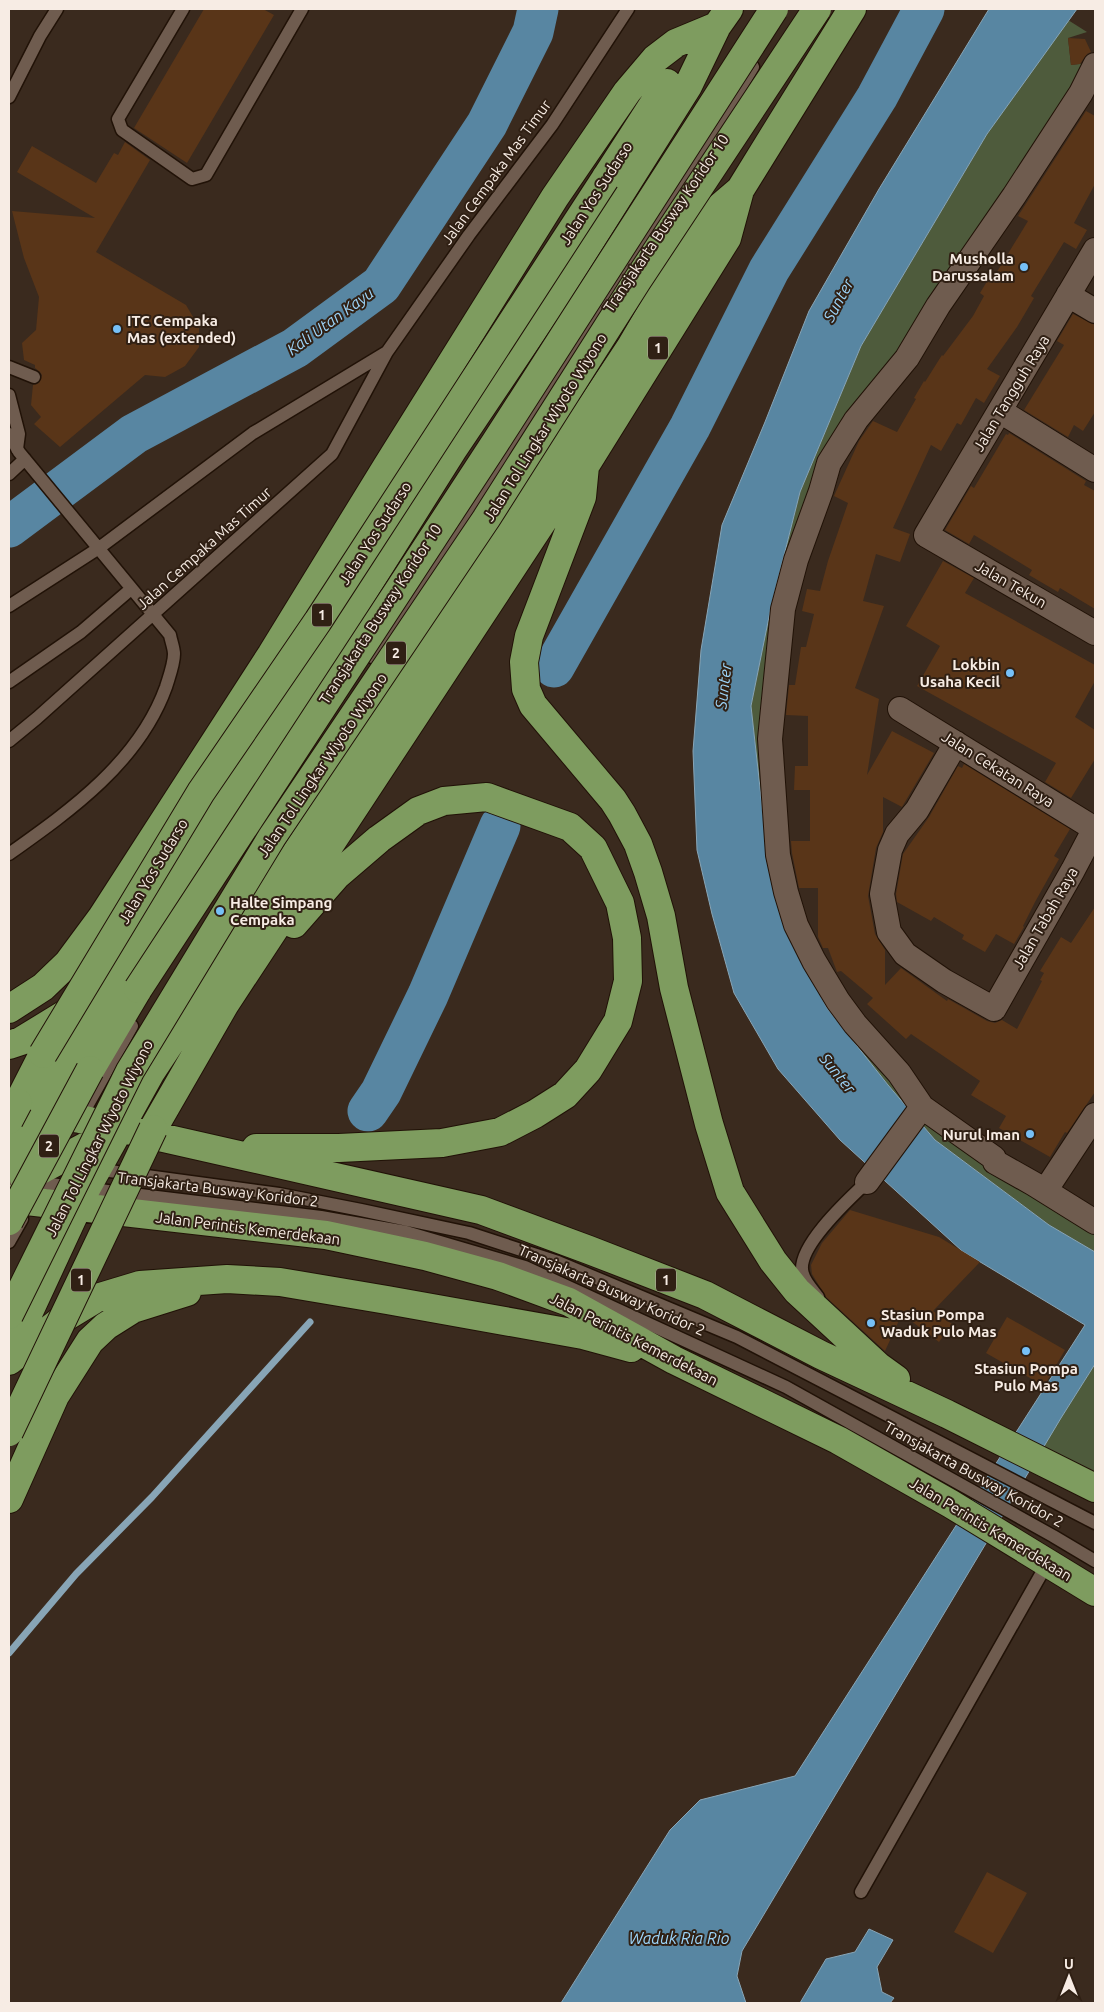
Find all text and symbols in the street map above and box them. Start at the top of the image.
street label: Jalan Cempaka Mas Timur [438,96,554,248]
street label: Transjakarta Busway Koridor 10 [600,131,732,315]
street label: Jalan Yos Sudarso [556,138,636,248]
place label: Musholla Darussalam [932,250,1014,284]
marker: Musholla Darussalam [1018,261,1030,273]
water label: Sunter [819,275,857,325]
water label: Kali Utan Kayu [283,283,377,358]
place label: ITC Cempaka Mas (extended) [127,312,236,346]
marker: ITC Cempaka Mas (extended) [111,323,123,335]
street label: Jalan Tol Lingkar Wiyoto Wiyono [480,330,610,524]
street label: Jalan Tangguh Raya [970,332,1052,454]
road number: 1 [648,336,668,359]
street label: Jalan Yos Sudarso [335,478,415,588]
street label: Jalan Cempaka Mas Timur [133,483,275,613]
street label: Transjakarta Busway Koridor 10 [315,521,445,707]
street label: Jalan Tekun [972,557,1050,611]
road number: 1 [312,604,332,626]
road number: 2 [386,641,406,664]
place label: Lokbin Usaha Kecil [920,656,1000,690]
water label: Sunter [711,661,735,711]
marker: Lokbin Usaha Kecil [1004,667,1016,679]
street label: Jalan Tol Lingkar Wiyoto Wiyono [254,670,390,860]
street label: Jalan Cekatan Raya [939,728,1057,810]
street label: Jalan Yos Sudarso [115,815,191,927]
street label: Jalan Tabah Raya [1009,864,1081,972]
place label: Halte Simpang Cempaka [230,894,332,928]
marker: Halte Simpang Cempaka [214,905,226,917]
street label: Jalan Tol Lingkar Wiyoto Wiyono [42,1037,156,1239]
water label: Sunter [816,1049,860,1097]
place label: Nurul Iman [943,1126,1020,1143]
marker: Nurul Iman [1024,1128,1036,1140]
road number: 2 [39,1134,59,1158]
street label: Transjakarta Busway Koridor 2 [117,1168,319,1210]
street label: Jalan Perintis Kemerdekaan [155,1208,341,1248]
street label: Transjakarta Busway Koridor 2 [516,1241,708,1339]
road number: 1 [71,1268,91,1292]
road number: 1 [656,1268,676,1292]
street label: Jalan Perintis Kemerdekaan [547,1289,721,1389]
place label: Stasiun Pompa Waduk Pulo Mas [881,1306,997,1340]
marker: Stasiun Pompa Waduk Pulo Mas [865,1317,877,1329]
marker: Stasiun Pompa Pulo Mas [1020,1345,1032,1357]
place label: Stasiun Pompa Pulo Mas [974,1360,1078,1394]
street label: Transjakarta Busway Koridor 2 [881,1418,1067,1530]
street label: Jalan Perintis Kemerdekaan [907,1474,1075,1584]
water label: Waduk Ria Rio [629,1929,730,1947]
north arrow [1044,1952,1094,2002]
text: U [1064,1956,1074,1972]

